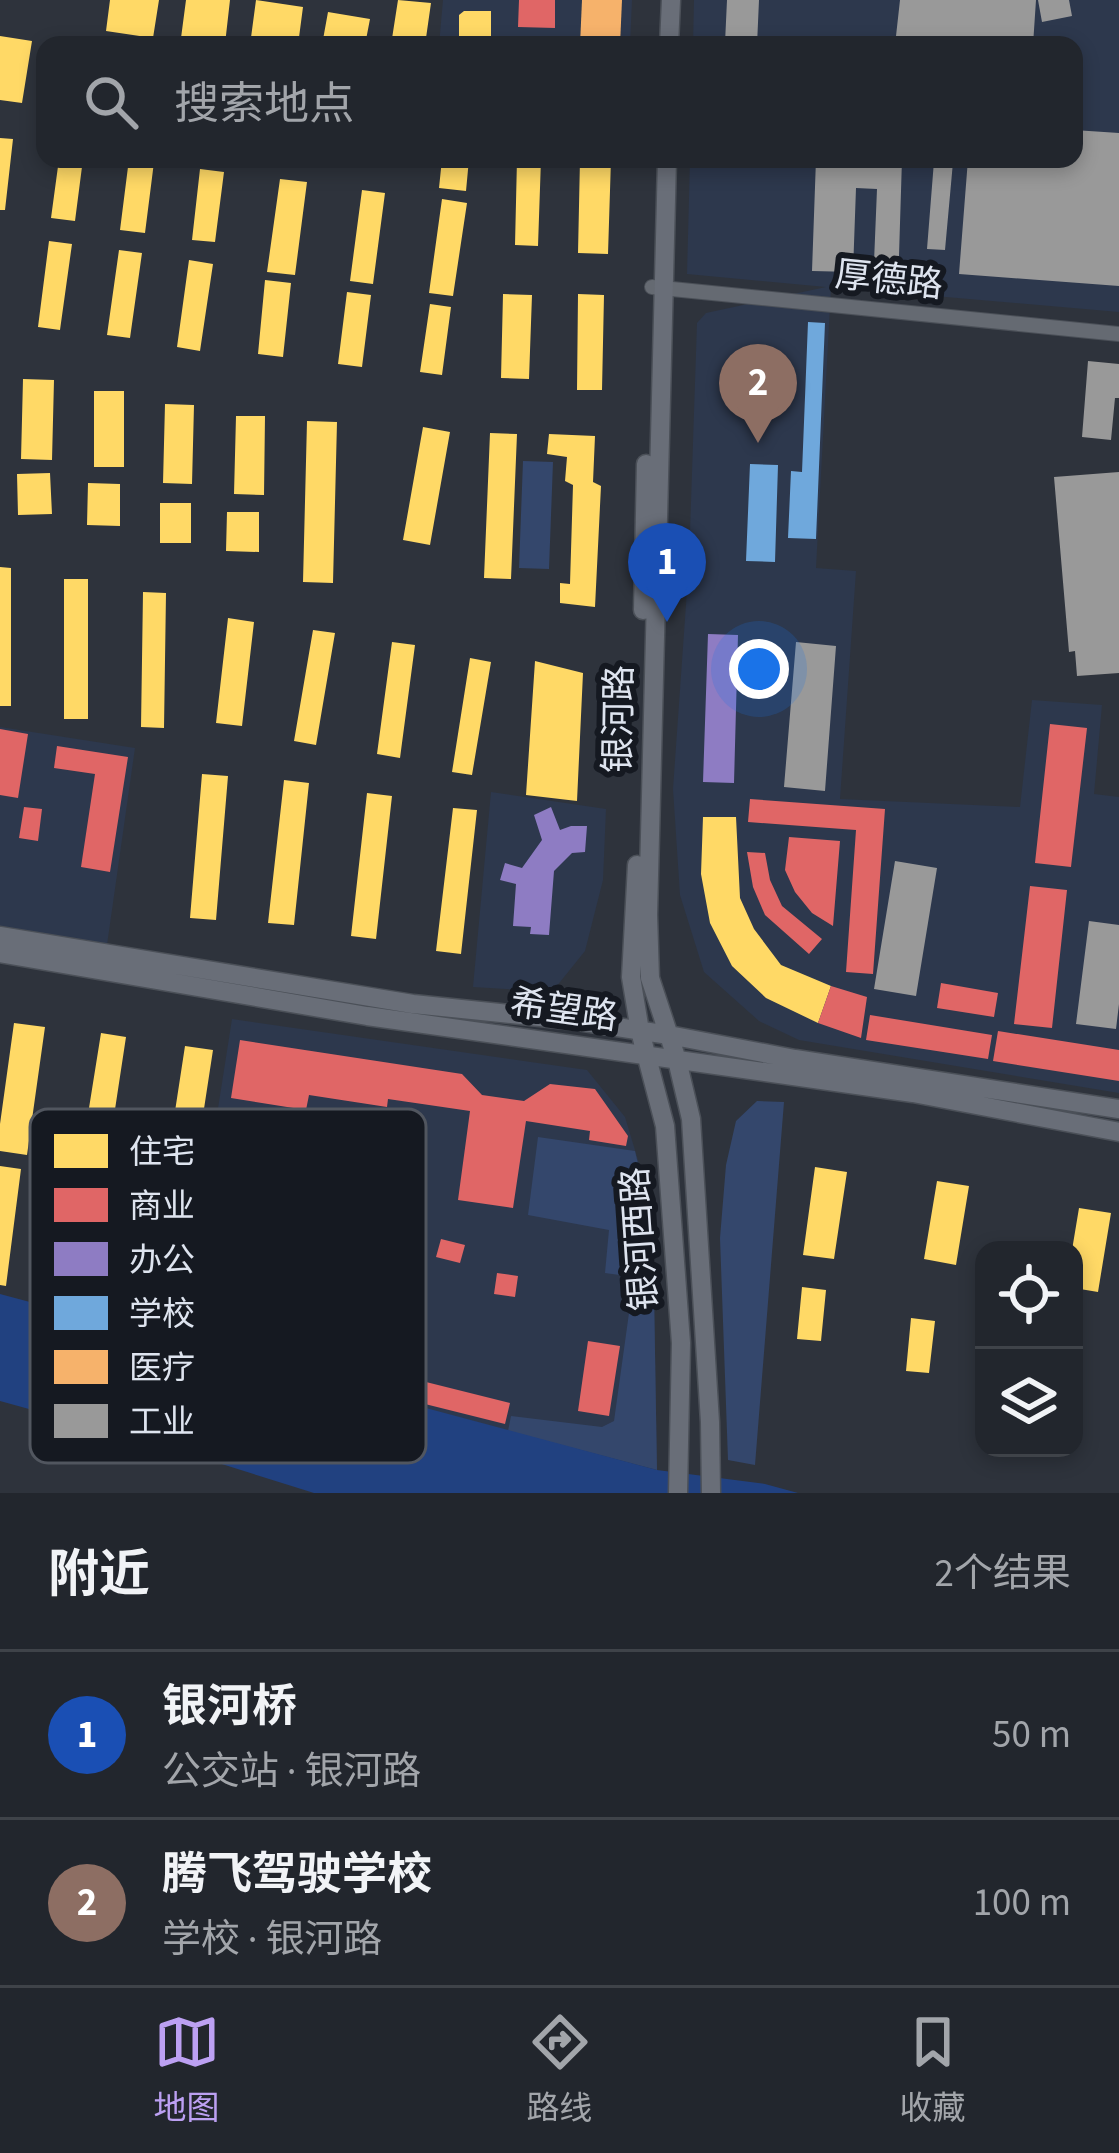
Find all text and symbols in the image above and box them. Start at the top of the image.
search box [36,36,1083,168]
icon: search [78,69,144,135]
text: 搜索地点 [174,73,354,137]
street label: 厚德路 [833,249,945,311]
pin: 2 [719,344,797,443]
pin: 1 [628,523,706,622]
your location [729,639,789,699]
street label: 银河路 [593,665,645,773]
street label: 希望路 [507,977,621,1043]
legend [30,1109,426,1463]
text: 住宅 [129,1129,195,1176]
street label: 银河西路 [610,1165,670,1313]
text: 商业 [129,1183,195,1230]
text: 办公 [129,1237,195,1284]
map controls [975,1241,1083,1457]
button: locate [975,1241,1083,1349]
text: 学校 [129,1291,195,1338]
text: 医疗 [129,1345,195,1392]
button: layers [975,1349,1083,1457]
text: 工业 [129,1399,195,1446]
text: 附近 [48,1539,150,1611]
text: 2个结果 [935,1546,1071,1602]
text: 银河桥 [162,1675,297,1739]
text: 1 [77,1707,97,1763]
text: 50 m [992,1707,1071,1763]
text: 公交站 · 银河路 [162,1744,421,1800]
text: 腾飞驾驶学校 [162,1843,432,1907]
text: 2 [77,1875,97,1931]
text: 100 m [973,1875,1071,1931]
text: 学校 · 银河路 [162,1912,382,1968]
tab: 地图 [154,2009,220,2132]
tab: 路线 [527,2009,593,2132]
tab: 收藏 [900,2009,966,2132]

